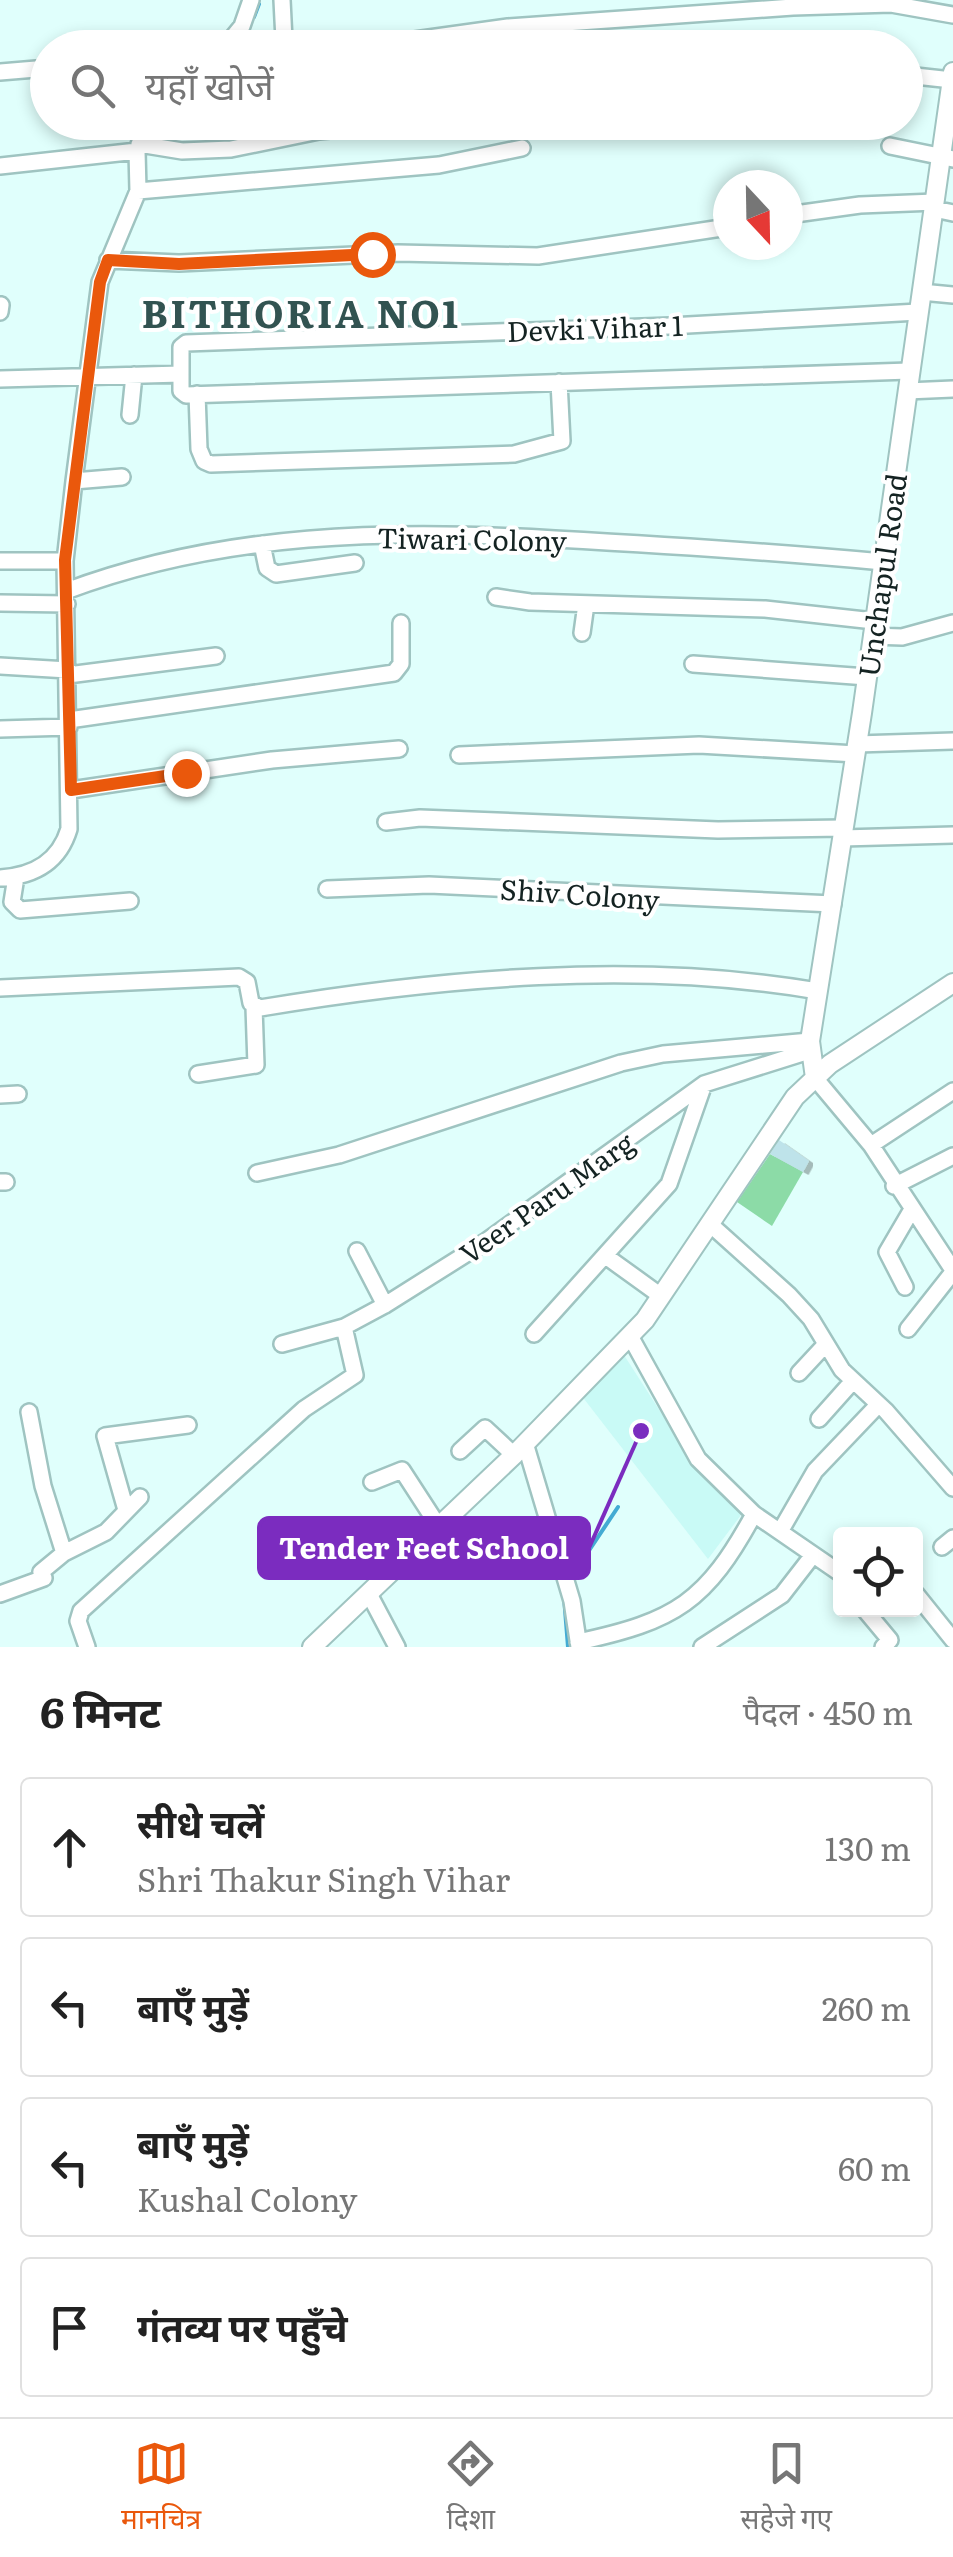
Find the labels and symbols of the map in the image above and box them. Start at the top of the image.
north arrow [713,170,803,260]
route start [350,232,396,278]
district label: BITHORIA NO1 [141,283,461,340]
street label: Devki Vihar 1 [506,303,684,351]
street label: Unchapul Road [846,470,916,680]
street label: Tiwari Colony [377,515,568,561]
route end [164,751,210,797]
street label: Shiv Colony [499,866,662,920]
street label: Veer Paru Marg [450,1121,642,1273]
callout: Tender Feet School [259,1518,589,1578]
text: Tender Feet School [279,1524,569,1568]

